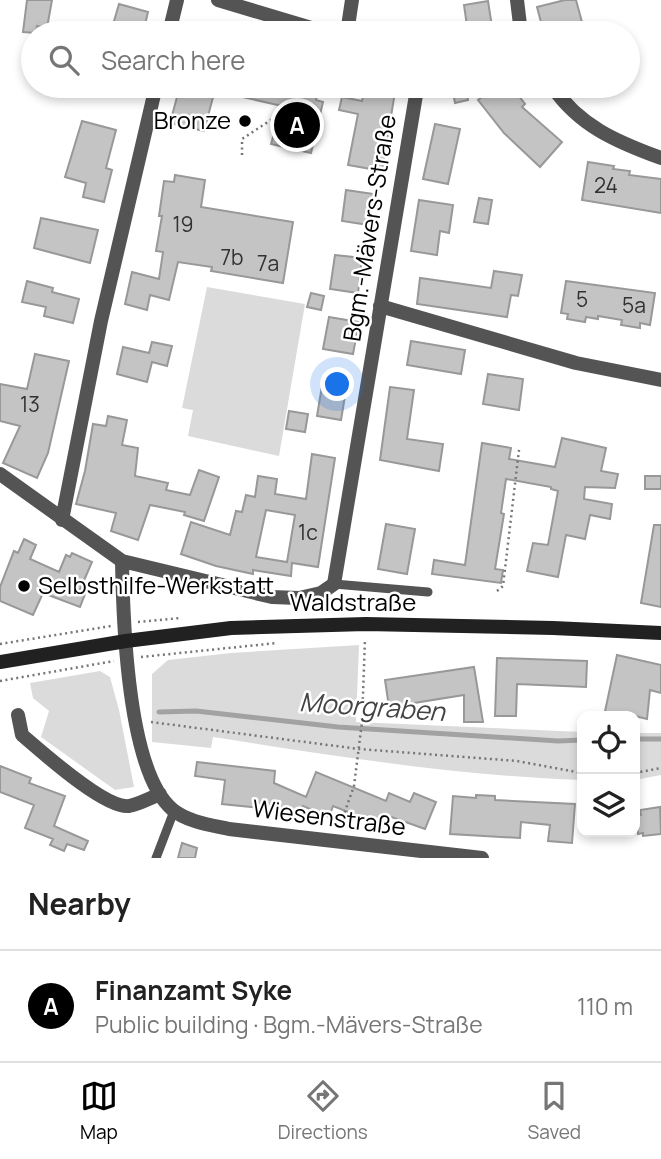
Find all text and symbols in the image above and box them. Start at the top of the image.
search box [21,21,640,98]
icon: search [45,41,83,79]
text: Search here [101,42,246,78]
pin: A [274,99,320,151]
place label: Bronze [154,103,231,136]
street label: Bgm.-Mävers-Straße [334,112,403,344]
marker: Bronze [237,113,253,129]
house number: 24 [594,171,618,199]
house number: 19 [172,210,194,238]
house number: 7b [221,243,243,271]
house number: 7a [257,249,279,277]
house number: 5 [576,285,588,313]
house number: 5a [622,291,646,319]
your location [320,367,354,401]
house number: 13 [20,390,40,418]
house number: 1c [298,518,318,546]
place label: Selbsthilfe-Werkstatt [38,568,274,601]
marker: Selbsthilfe-Werkstatt [16,578,32,594]
street label: Waldstraße [290,585,416,618]
water label: Moorgraben [298,683,448,729]
map controls [577,711,640,837]
button: locate [577,711,640,774]
button: layers [577,774,640,837]
street label: Wiesenstraße [251,791,408,842]
text: Nearby [28,883,131,924]
text: Finanzamt Syke [95,972,292,1008]
text: A [43,990,59,1022]
text: 110 m [577,990,633,1022]
text: Public building · Bgm.-Mävers-Straße [95,1008,483,1040]
tab: Map [80,1077,118,1145]
tab: Directions [278,1077,368,1145]
tab: Saved [528,1077,581,1145]

